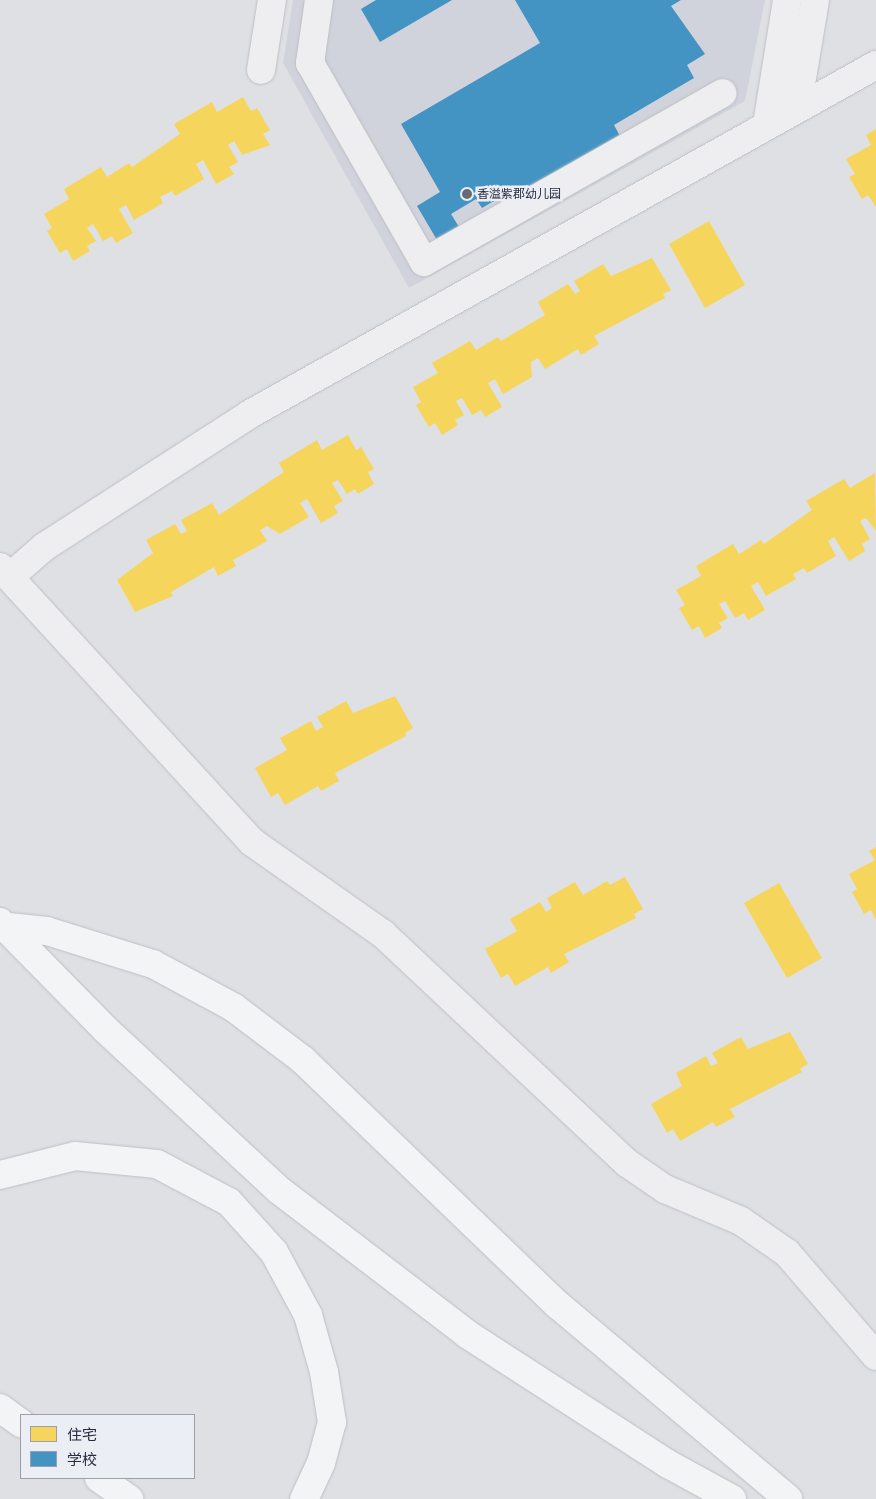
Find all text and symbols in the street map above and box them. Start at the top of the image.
place label: 香溢紫郡幼儿园 [477,187,561,201]
marker: 香溢紫郡幼儿园 [461,188,473,200]
legend [20,1414,195,1479]
text: 住宅 [67,1425,97,1444]
text: 学校 [67,1450,97,1469]

